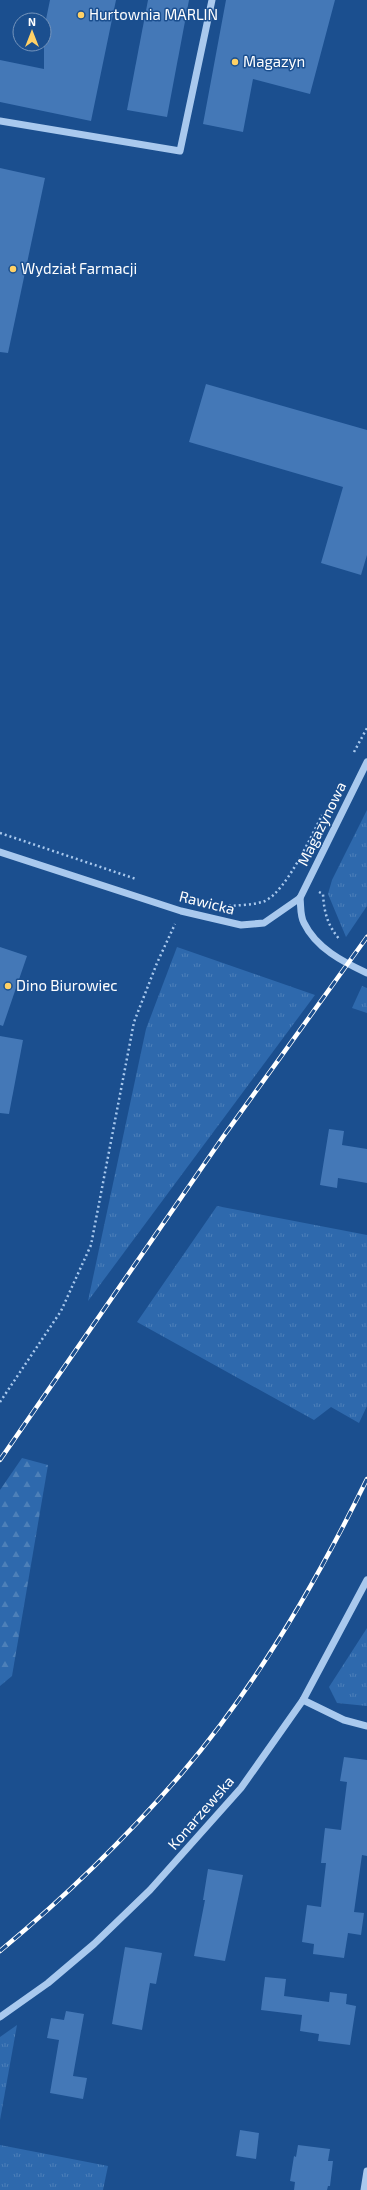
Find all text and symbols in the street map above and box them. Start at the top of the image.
place label: Hurtownia MARLIN [89,5,218,23]
marker: Hurtownia MARLIN [76,10,86,20]
north arrow [12,12,52,52]
text: N [28,15,36,28]
place label: Magazyn [243,52,305,70]
marker: Magazyn [230,57,240,67]
place label: Wydział Farmacji [21,259,137,278]
marker: Wydział Farmacji [8,264,18,274]
street label: Magazynowa [293,779,349,869]
street label: Rawicka [178,886,237,918]
place label: Dino Biurowiec [16,976,118,994]
marker: Dino Biurowiec [3,981,13,991]
street label: Konarzewska [163,1772,237,1853]

